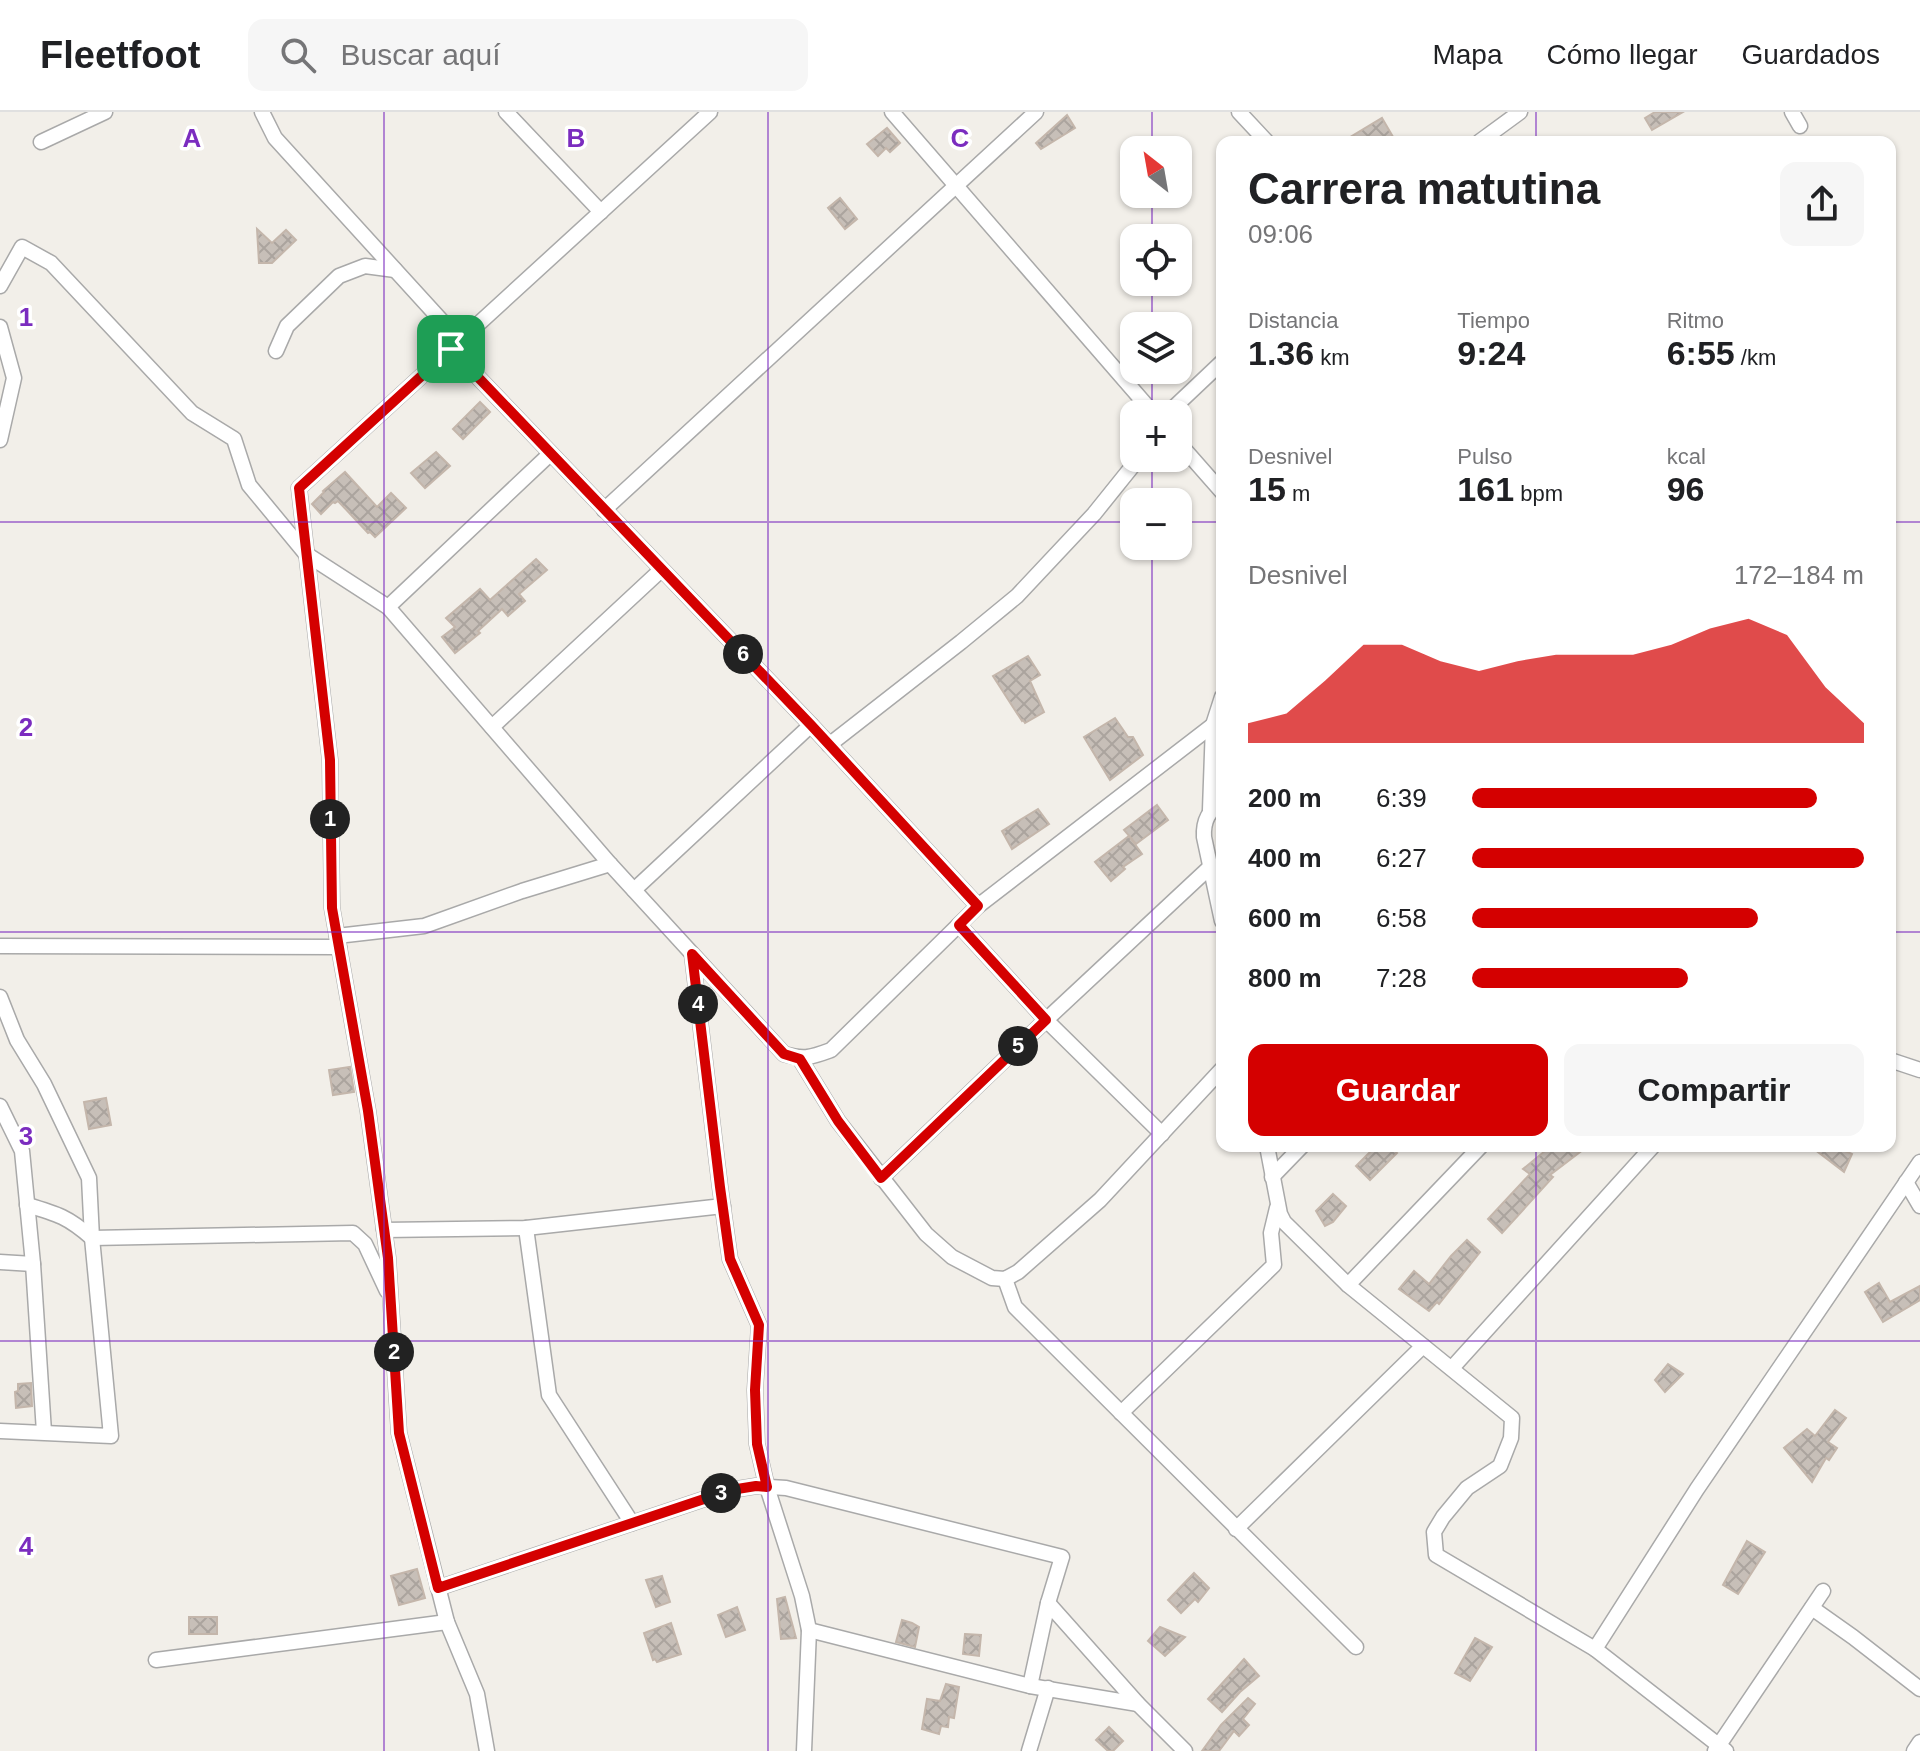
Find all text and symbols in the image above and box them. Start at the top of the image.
search box [248,19,808,91]
icon: search [276,33,320,77]
text: Fleetfoot [40,34,200,76]
text: Buscar aquí [340,38,501,71]
text: Mapa [1432,39,1503,70]
text: Cómo llegar [1547,39,1697,70]
text: Guardados [1741,39,1880,70]
text: A [183,123,202,153]
text: B [567,123,585,153]
text: C [951,123,970,153]
north arrow [1120,136,1192,208]
map controls [1120,136,1192,560]
button: share [1780,162,1864,246]
text: Carrera matutina [1248,164,1600,213]
text: 09:06 [1248,219,1313,249]
button: locate [1120,224,1192,296]
text: 1 [19,302,33,332]
text: Distancia [1248,308,1338,333]
text: Tiempo [1457,308,1530,333]
text: Ritmo [1667,308,1724,333]
button: layers [1120,312,1192,384]
pin [417,315,485,383]
icon: arrive [429,327,473,371]
text: 1.36 [1248,334,1314,372]
text: 9:24 [1457,334,1525,372]
text: 6:55 [1667,334,1735,372]
text: km [1314,345,1350,370]
text: /km [1735,345,1776,370]
button: + [1120,400,1192,472]
text: Desnivel [1248,444,1332,469]
text: Pulso [1457,444,1512,469]
text: kcal [1667,444,1706,469]
text: 15 [1248,470,1286,508]
text: 161 [1457,470,1514,508]
text: 96 [1667,470,1704,508]
text: m [1286,481,1310,506]
text: bpm [1514,481,1563,506]
button: − [1120,488,1192,560]
text: Desnivel [1248,560,1348,590]
text: 172–184 m [1734,560,1864,590]
pin: 6 [723,634,763,674]
text: 6 [737,641,749,666]
text: 2 [19,712,33,742]
text: 200 m [1248,783,1322,813]
text: 6:39 [1376,783,1427,813]
pin: 1 [310,799,350,839]
text: 1 [324,806,336,831]
text: 400 m [1248,843,1322,873]
text: 6:27 [1376,843,1427,873]
text: 600 m [1248,903,1322,933]
text: 6:58 [1376,903,1427,933]
text: 800 m [1248,963,1322,993]
text: 7:28 [1376,963,1427,993]
pin: 4 [678,984,718,1024]
text: 4 [692,991,704,1016]
pin: 5 [998,1026,1038,1066]
text: 5 [1012,1033,1024,1058]
button: Guardar [1248,1044,1548,1136]
button: Compartir [1564,1044,1864,1136]
text: 3 [19,1121,33,1151]
pin: 2 [374,1332,414,1372]
text: 2 [388,1339,400,1364]
pin: 3 [701,1473,741,1513]
text: 3 [715,1480,727,1505]
text: 4 [19,1531,34,1561]

